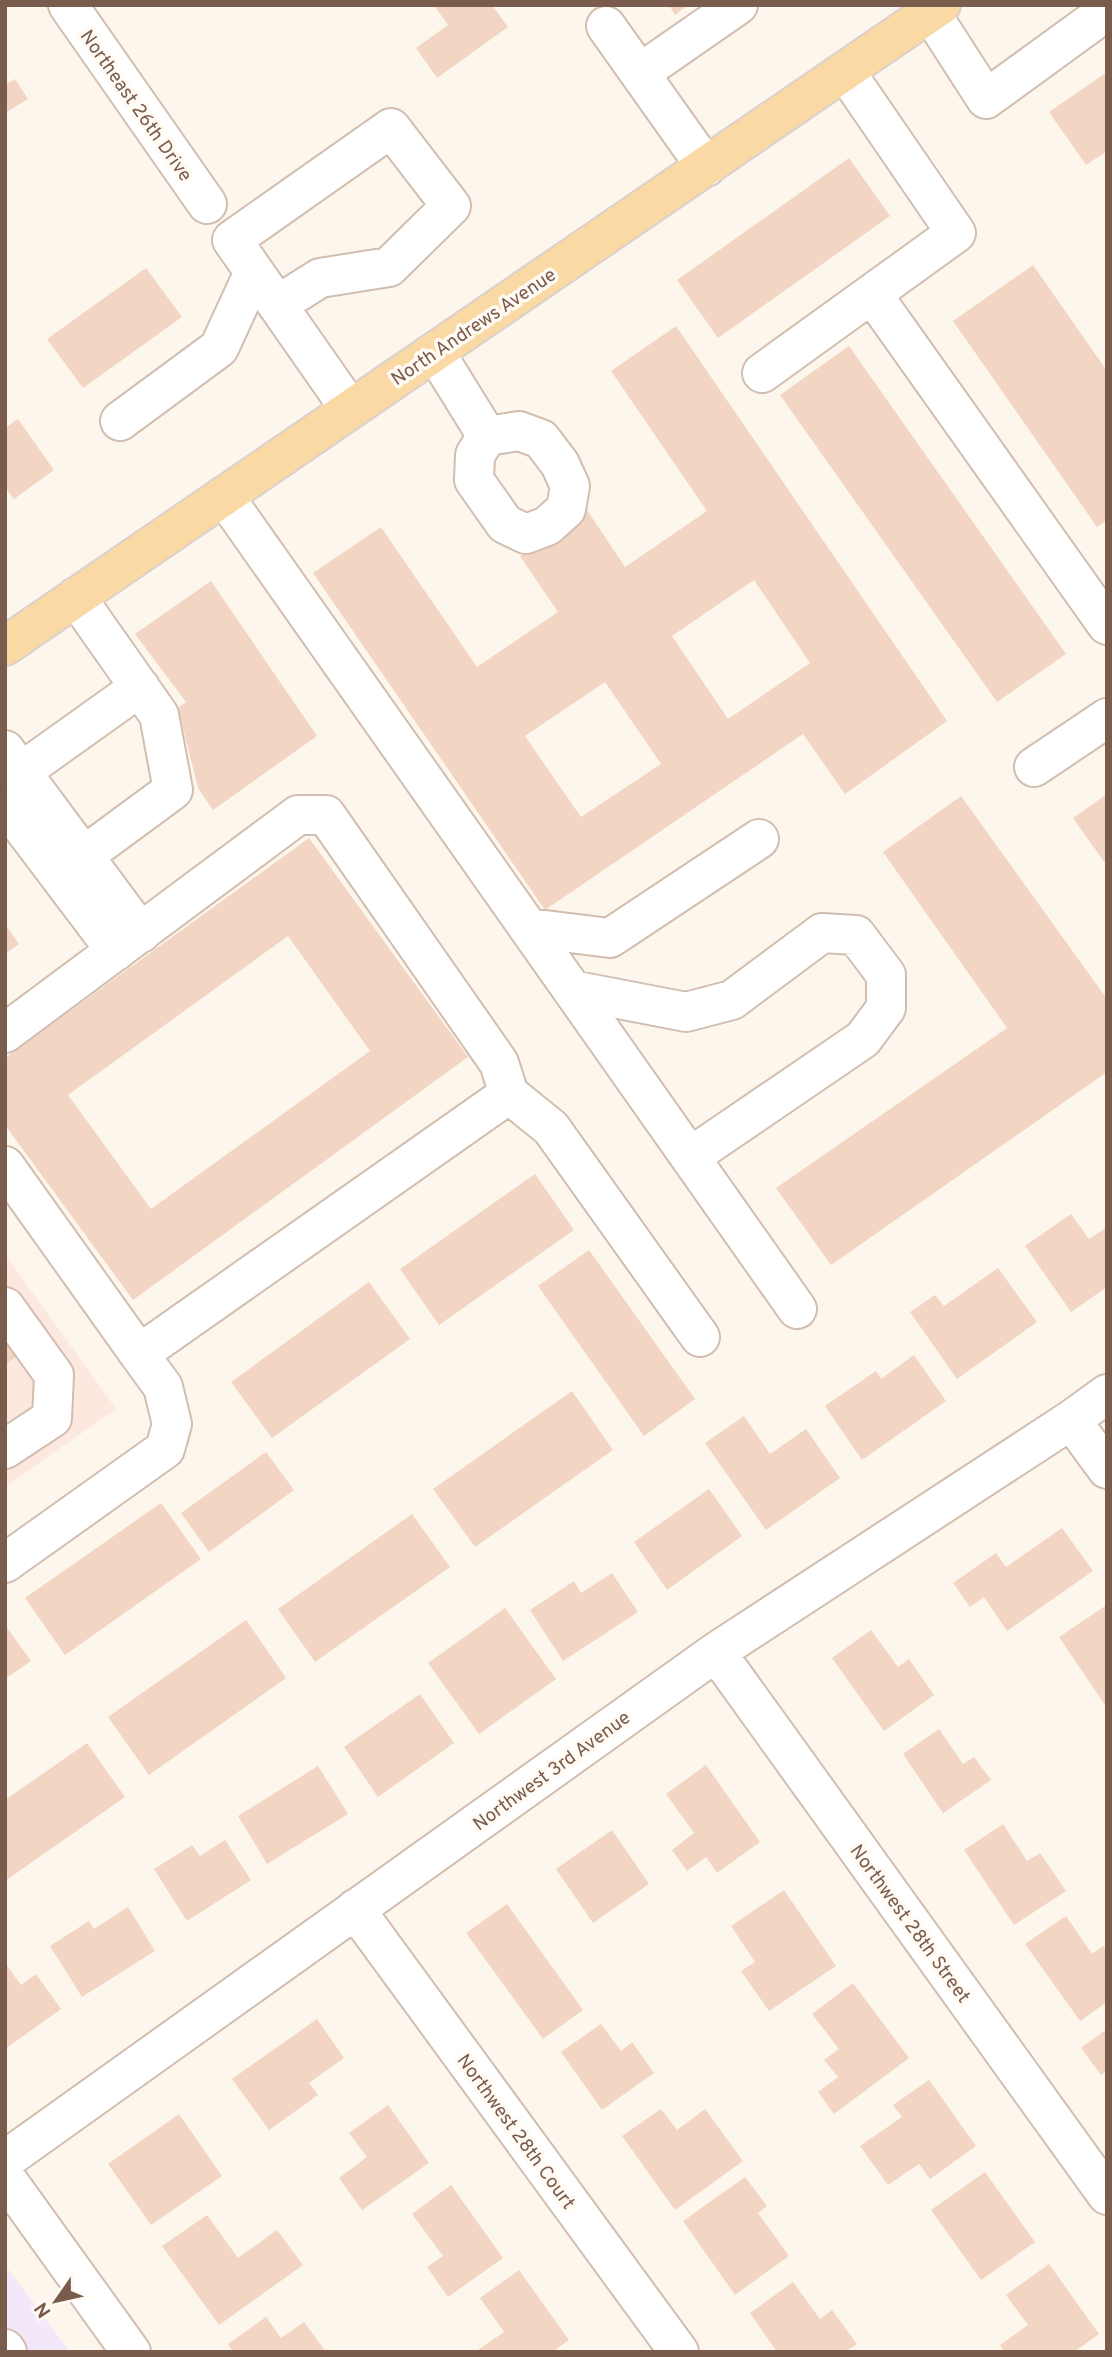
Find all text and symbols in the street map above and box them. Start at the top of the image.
street label: Northeast 26th Drive [74,26,197,187]
street label: North Andrews Avenue [387,263,561,392]
street label: Northwest 3rd Avenue [469,1706,636,1837]
street label: Northwest 28th Street [844,1840,975,2008]
street label: Northwest 28th Court [451,2050,580,2215]
north arrow [21,2266,91,2336]
text: N [30,2297,57,2322]

